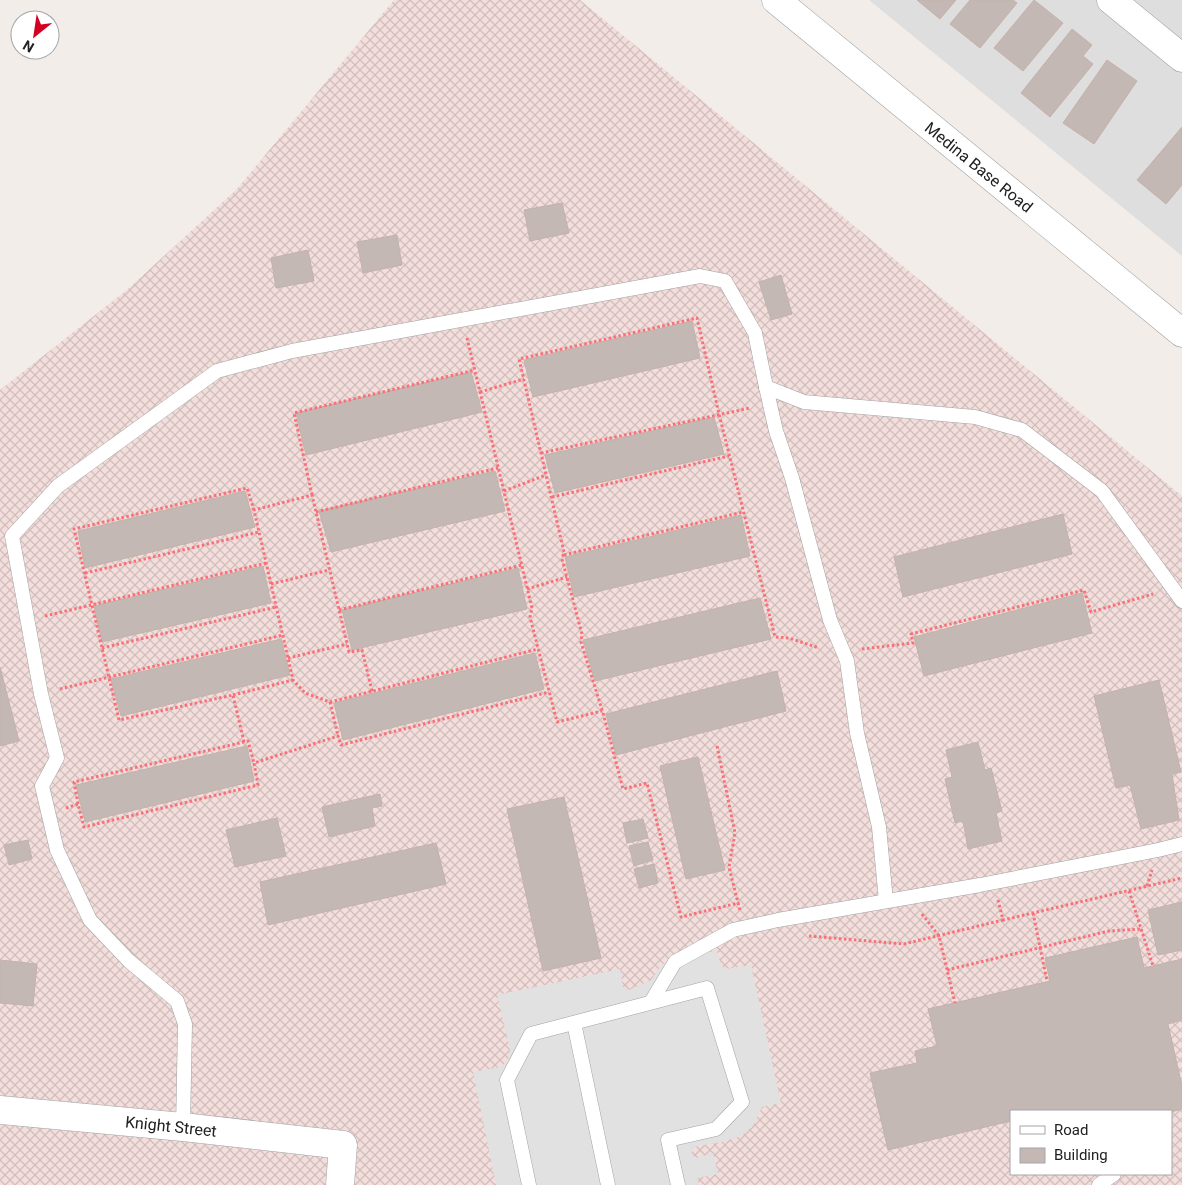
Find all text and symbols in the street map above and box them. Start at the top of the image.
north arrow [10,10,60,60]
text: N [20,37,37,56]
street label: Medina Base Road [921,118,1036,217]
legend [1010,1110,1172,1175]
street label: Knight Street [124,1112,218,1141]
text: Road [1054,1121,1088,1139]
text: Building [1054,1146,1108,1164]

